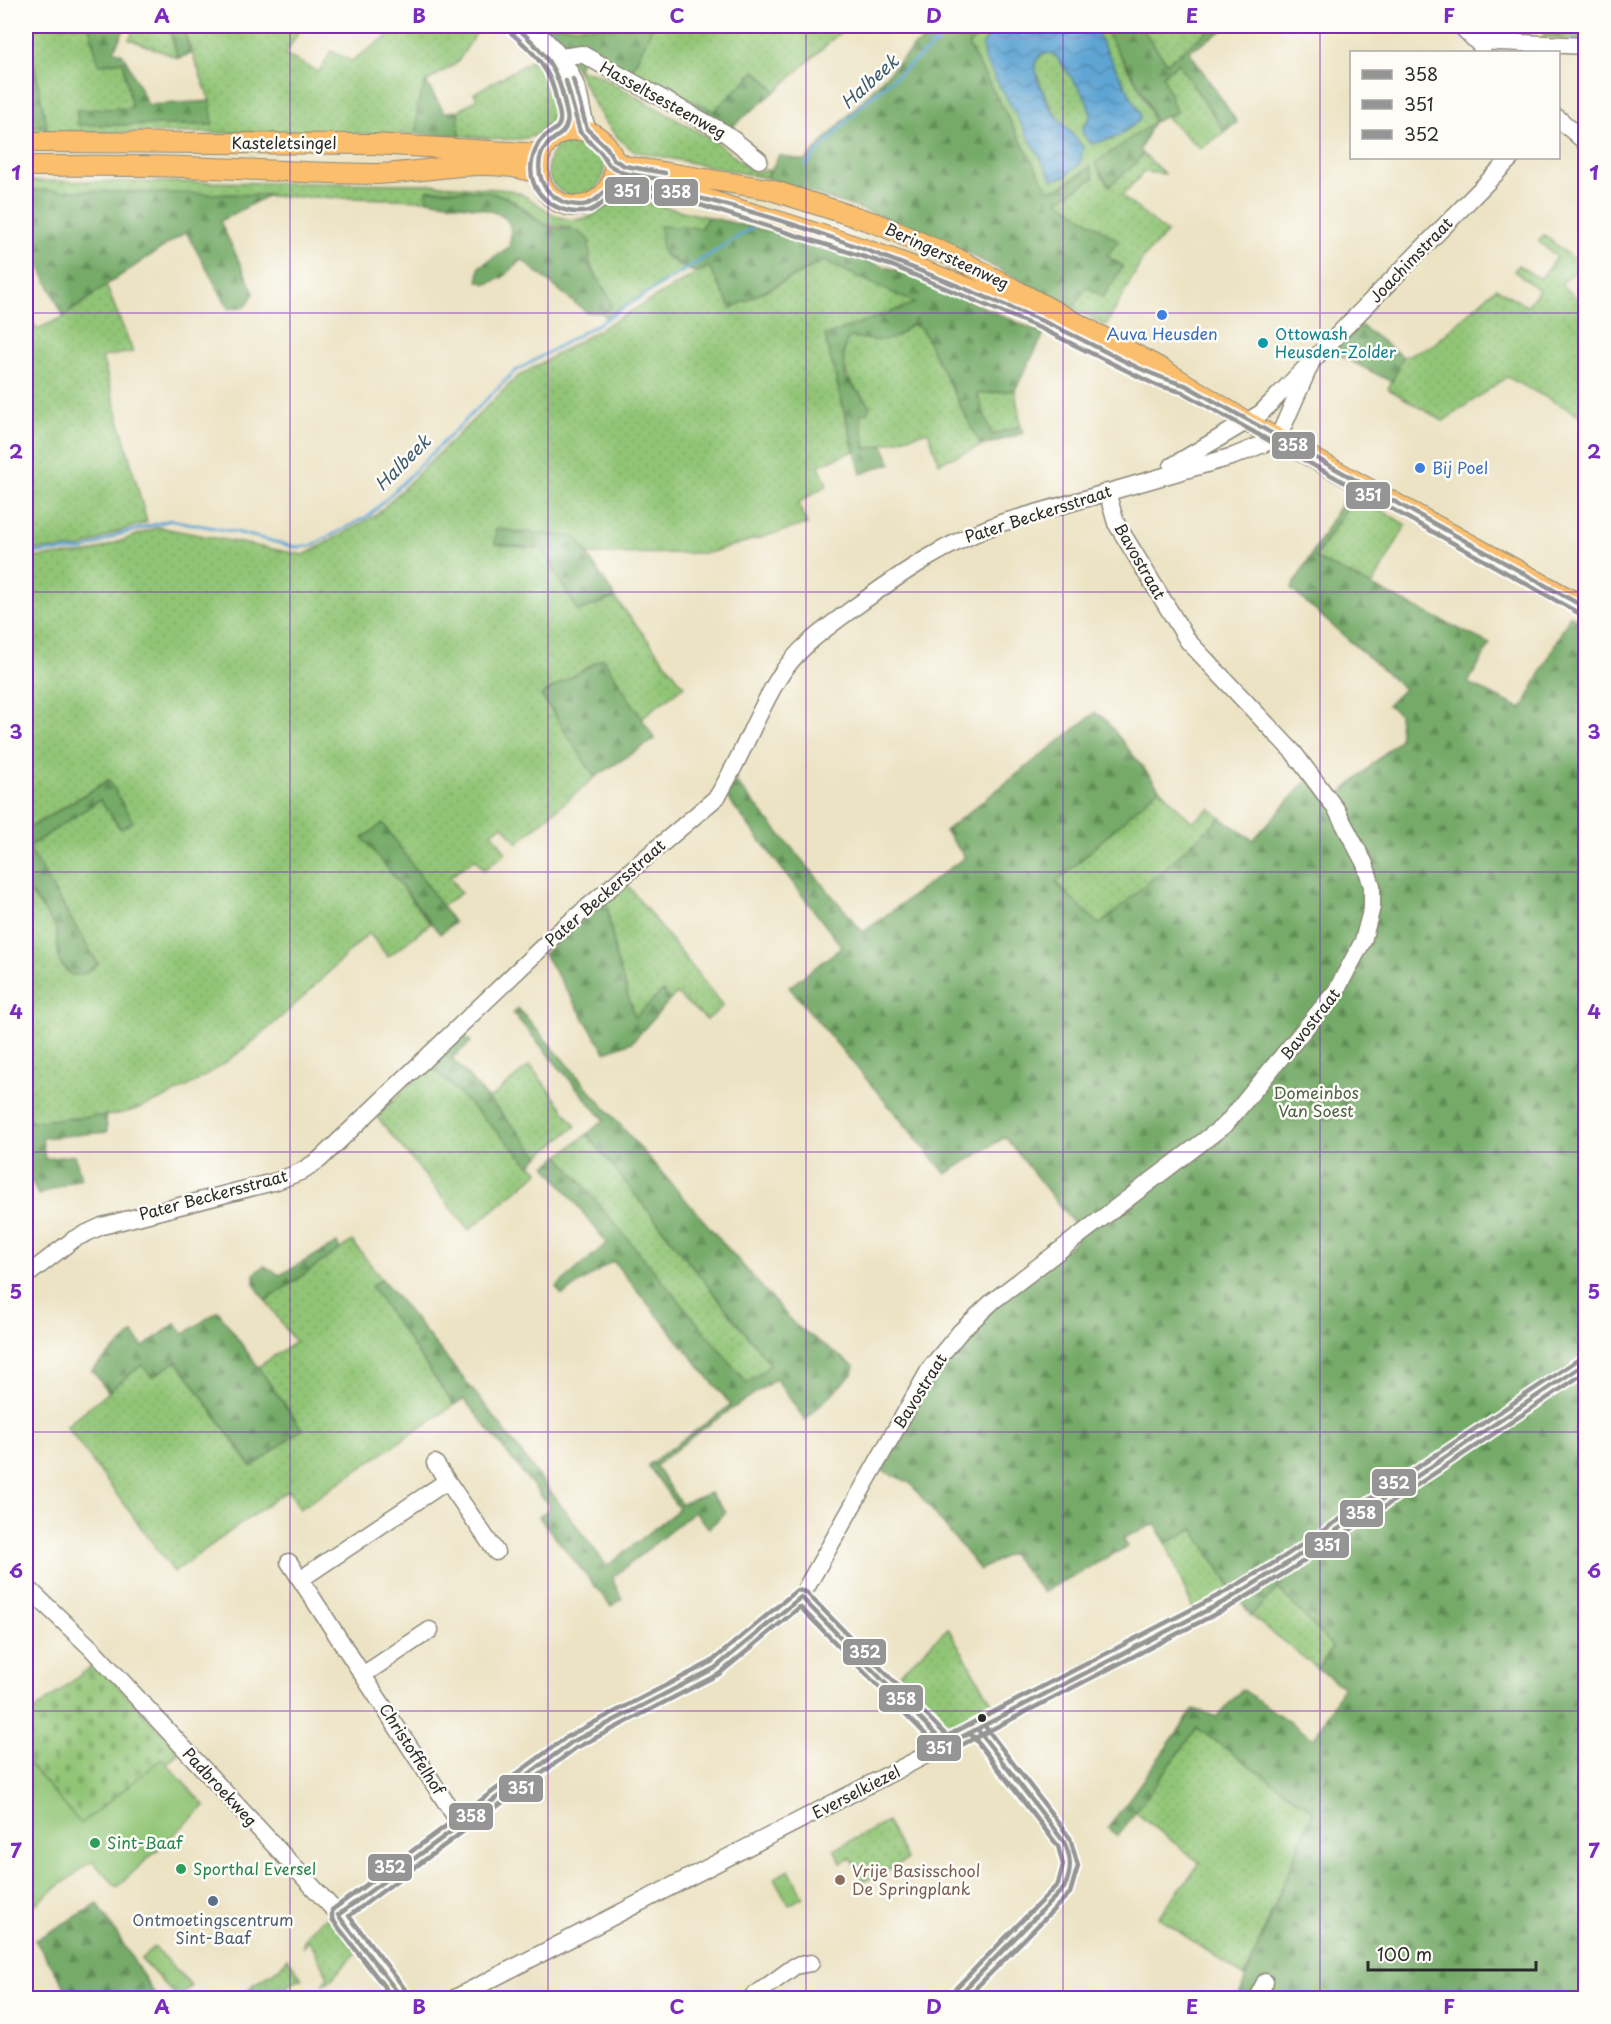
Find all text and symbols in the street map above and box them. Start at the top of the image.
text: A [154,0,170,30]
text: B [412,0,426,30]
text: C [669,0,685,30]
text: D [926,0,942,30]
text: E [1186,0,1198,30]
text: F [1443,0,1455,30]
water label: Halbeek [834,47,905,114]
legend [1350,51,1560,159]
street label: Hasseltsesteenweg [596,54,731,144]
text: 358 [1404,60,1438,87]
text: 351 [1404,90,1433,117]
text: 352 [1404,120,1439,147]
street label: Kasteletsingel [231,130,337,154]
text: 1 [11,157,21,187]
text: 1 [1589,157,1599,187]
line badge: 351 [604,176,650,205]
text: 351 [614,178,641,202]
line badge: 358 [653,178,699,207]
text: 358 [661,179,691,203]
street label: Joachimstraat [1363,211,1458,307]
street label: Beringersteenweg [881,216,1013,294]
marker: Auva Heusden [1155,308,1169,322]
place label: Auva Heusden [1106,321,1218,345]
place label: Ottowash Heusden-Zolder [1275,321,1397,363]
marker: Ottowash Heusden-Zolder [1256,336,1270,350]
water label: Halbeek [368,427,437,496]
line badge: 358 [1271,431,1316,460]
text: 358 [1278,432,1308,456]
text: 2 [9,436,23,466]
text: 2 [1587,436,1601,466]
place label: Bij Poel [1432,455,1488,479]
marker: Bij Poel [1413,461,1427,475]
street label: Pater Beckersstraat [961,478,1115,548]
line badge: 351 [1345,481,1391,510]
text: 351 [1355,482,1382,506]
street label: Bavostraat [1109,518,1173,604]
text: 3 [9,716,23,746]
text: 3 [1587,716,1601,746]
street label: Pater Beckersstraat [539,833,670,952]
street label: Bavostraat [1274,982,1345,1064]
text: 4 [9,996,23,1026]
text: 4 [1587,996,1601,1026]
park label: Domeinbos Van Soest [1273,1080,1359,1122]
street label: Pater Beckersstraat [136,1163,290,1225]
text: 5 [10,1276,22,1306]
text: 5 [1588,1276,1600,1306]
street label: Bavostraat [886,1348,952,1433]
line badge: 352 [1371,1468,1417,1497]
text: 352 [1378,1470,1410,1494]
line badge: 358 [1339,1499,1384,1528]
text: 358 [1346,1500,1376,1524]
line badge: 351 [1304,1531,1350,1559]
text: 351 [1314,1532,1341,1556]
text: 6 [9,1555,23,1585]
text: 6 [1587,1555,1601,1585]
line badge: 352 [842,1638,887,1666]
text: 352 [849,1639,881,1663]
line badge: 358 [878,1684,924,1713]
text: 358 [886,1686,916,1710]
street label: Christoffelhof [374,1698,453,1801]
unlabelled marker [976,1712,988,1724]
line badge: 351 [916,1734,962,1762]
text: 351 [926,1735,953,1759]
street label: Padbroekweg [178,1742,264,1831]
street label: Everselkiezel [807,1759,904,1824]
line badge: 351 [498,1774,544,1803]
text: 351 [508,1775,535,1799]
line badge: 358 [448,1802,494,1831]
text: 358 [456,1803,486,1827]
place label: Sint-Baaf [107,1830,184,1854]
text: 7 [10,1835,22,1865]
text: 7 [1588,1835,1600,1865]
marker: Sint-Baaf [88,1836,102,1850]
line badge: 352 [367,1853,413,1882]
text: 352 [374,1854,406,1878]
place label: Sporthal Eversel [193,1856,316,1880]
place label: Vrije Basisschool De Springplank [852,1858,980,1900]
marker: Sporthal Eversel [174,1862,188,1876]
marker: Vrije Basisschool De Springplank [833,1873,847,1887]
marker: Ontmoetingscentrum Sint-Baaf [206,1894,220,1908]
place label: Ontmoetingscentrum Sint-Baaf [132,1907,294,1949]
scale bar [1368,1934,1536,1972]
text: 100 m [1377,1940,1432,1967]
text: A [154,1991,170,2021]
text: B [412,1991,426,2021]
text: C [669,1991,685,2021]
text: D [926,1991,942,2021]
text: E [1186,1991,1198,2021]
text: F [1443,1991,1455,2021]

